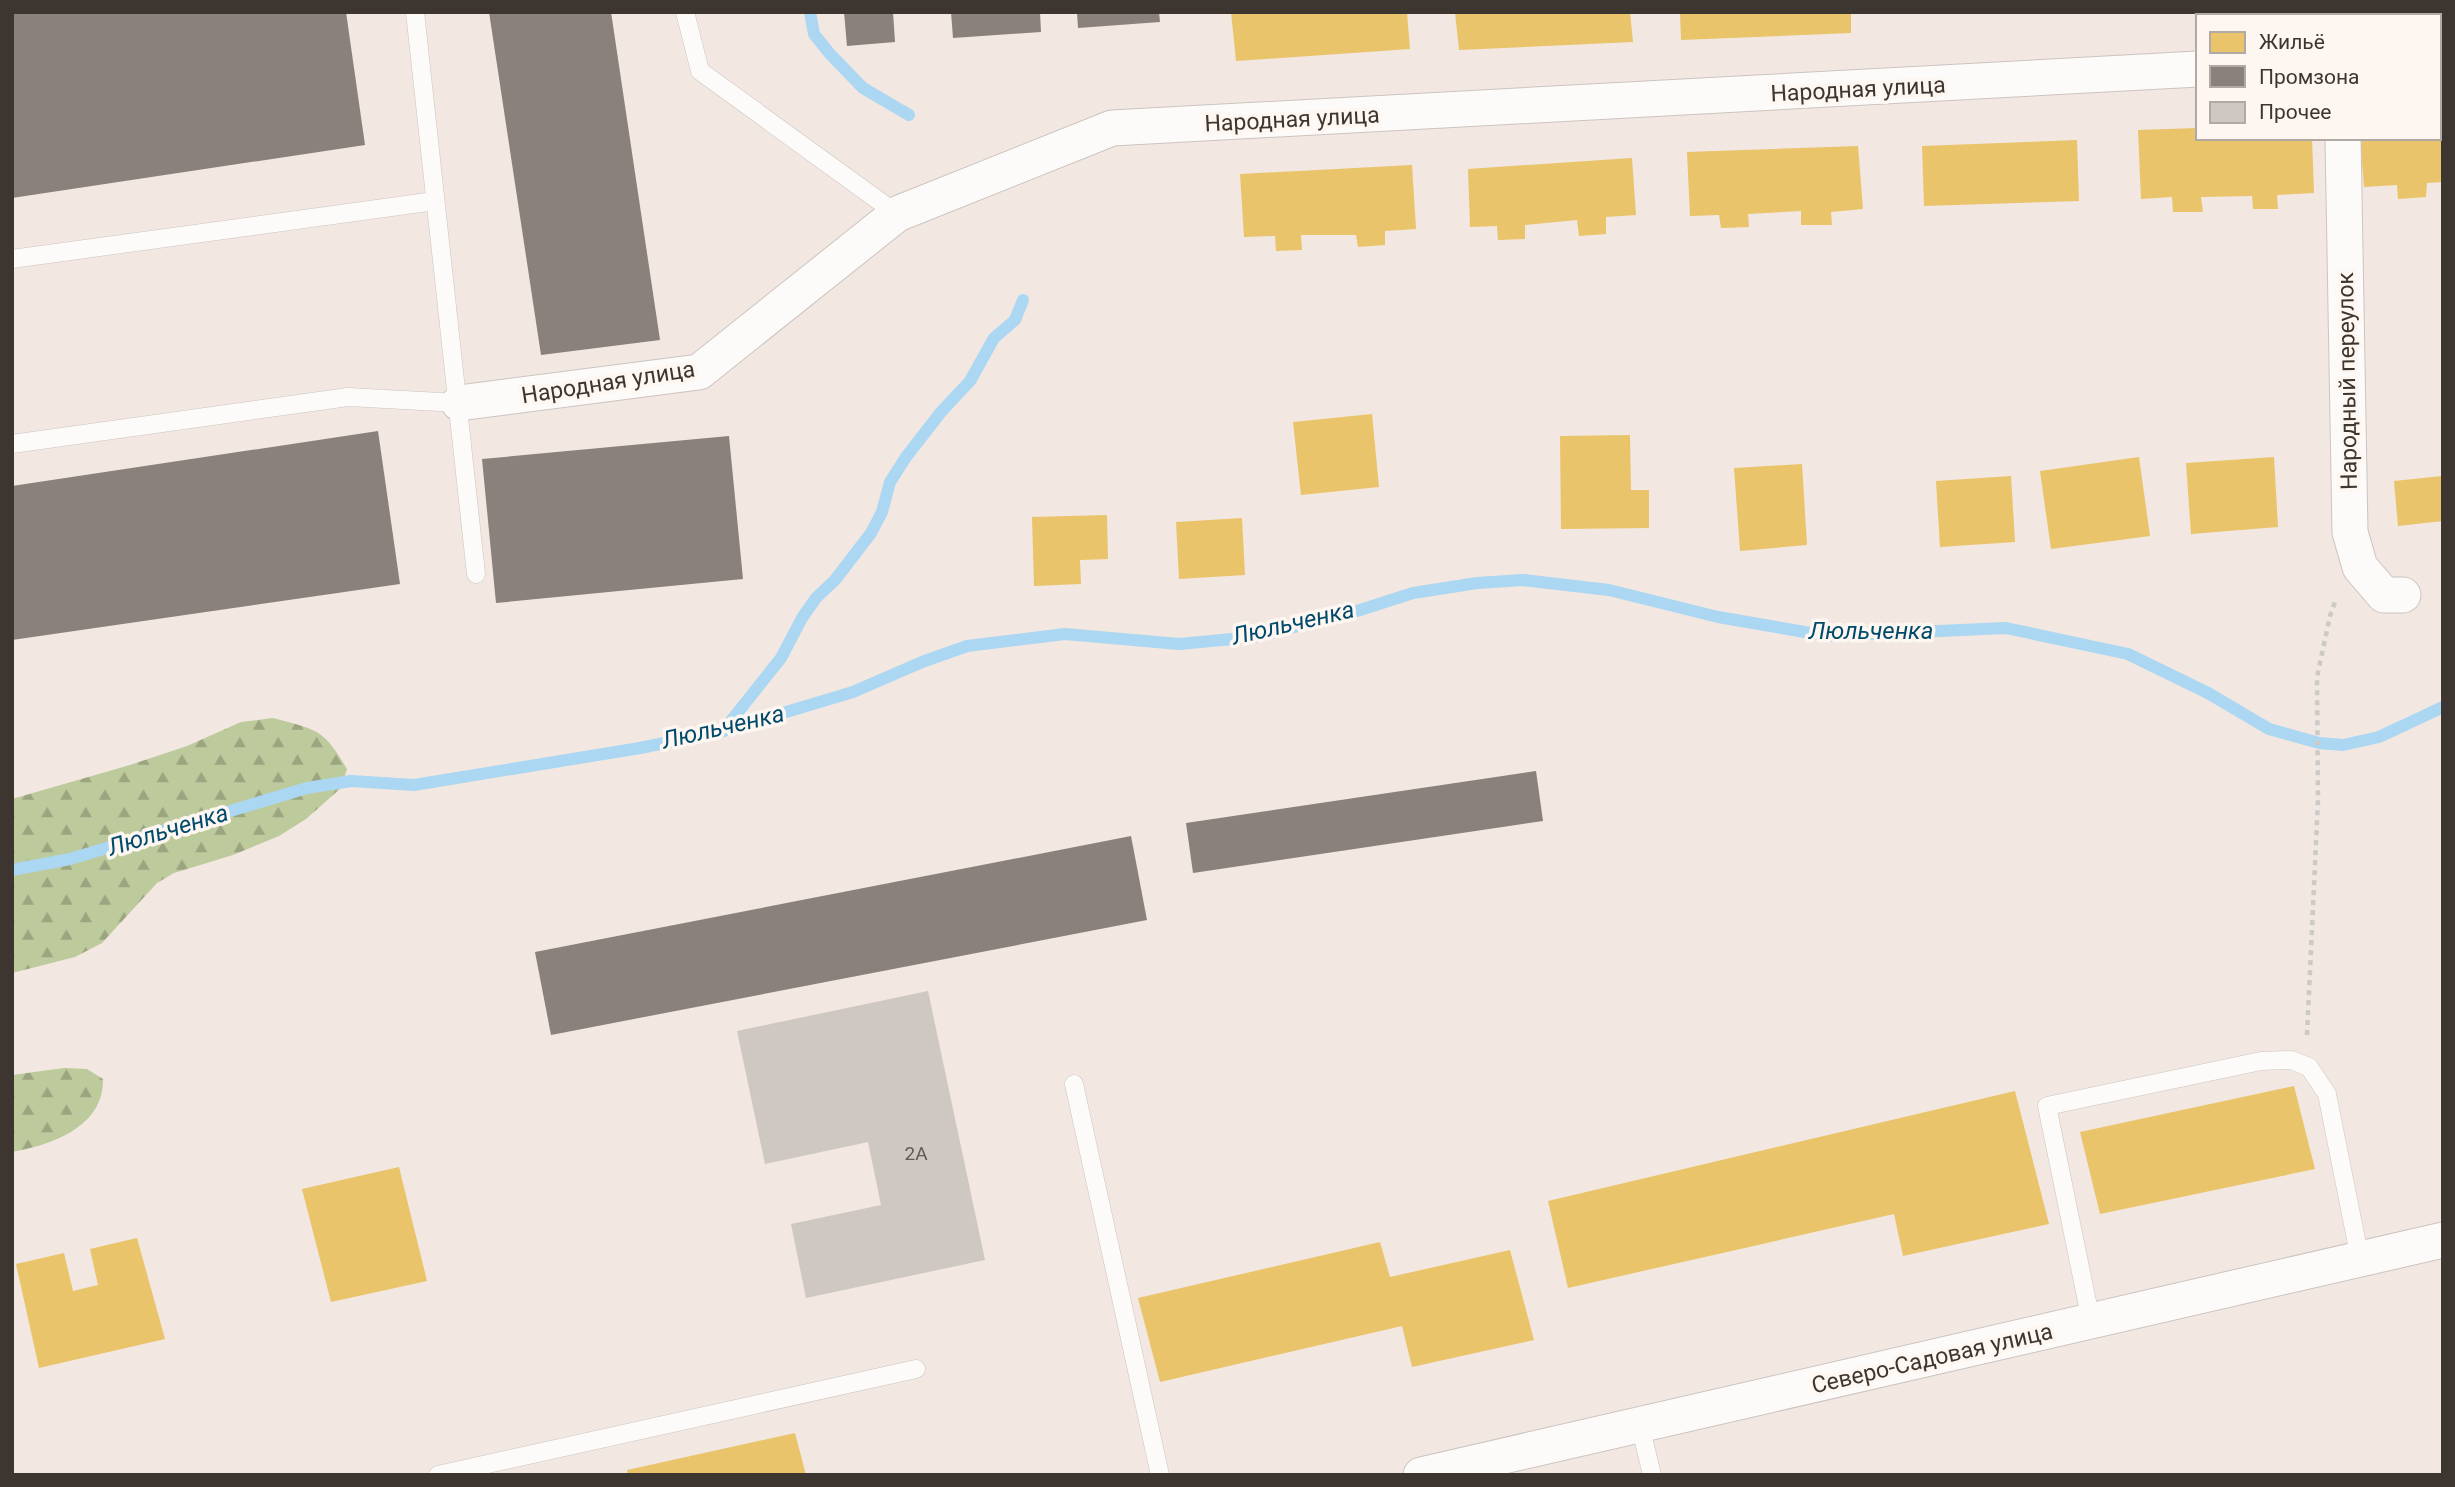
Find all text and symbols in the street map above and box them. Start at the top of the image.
legend [2196,14,2441,140]
text: Жильё [2259,30,2325,54]
text: Промзона [2259,65,2360,89]
street label: Народная улица [1770,71,1946,108]
text: Прочее [2259,100,2331,124]
street label: Народная улица [1204,101,1380,138]
street label: Народный переулок [2332,271,2363,490]
street label: Народная улица [519,355,697,410]
water label: Люльченка [1228,595,1357,651]
water label: Люльченка [1808,617,1933,645]
water label: Люльченка [658,699,787,755]
water label: Люльченка [103,798,232,862]
house number: 2А [904,1142,928,1165]
street label: Северо-Садовая улица [1809,1318,2055,1399]

